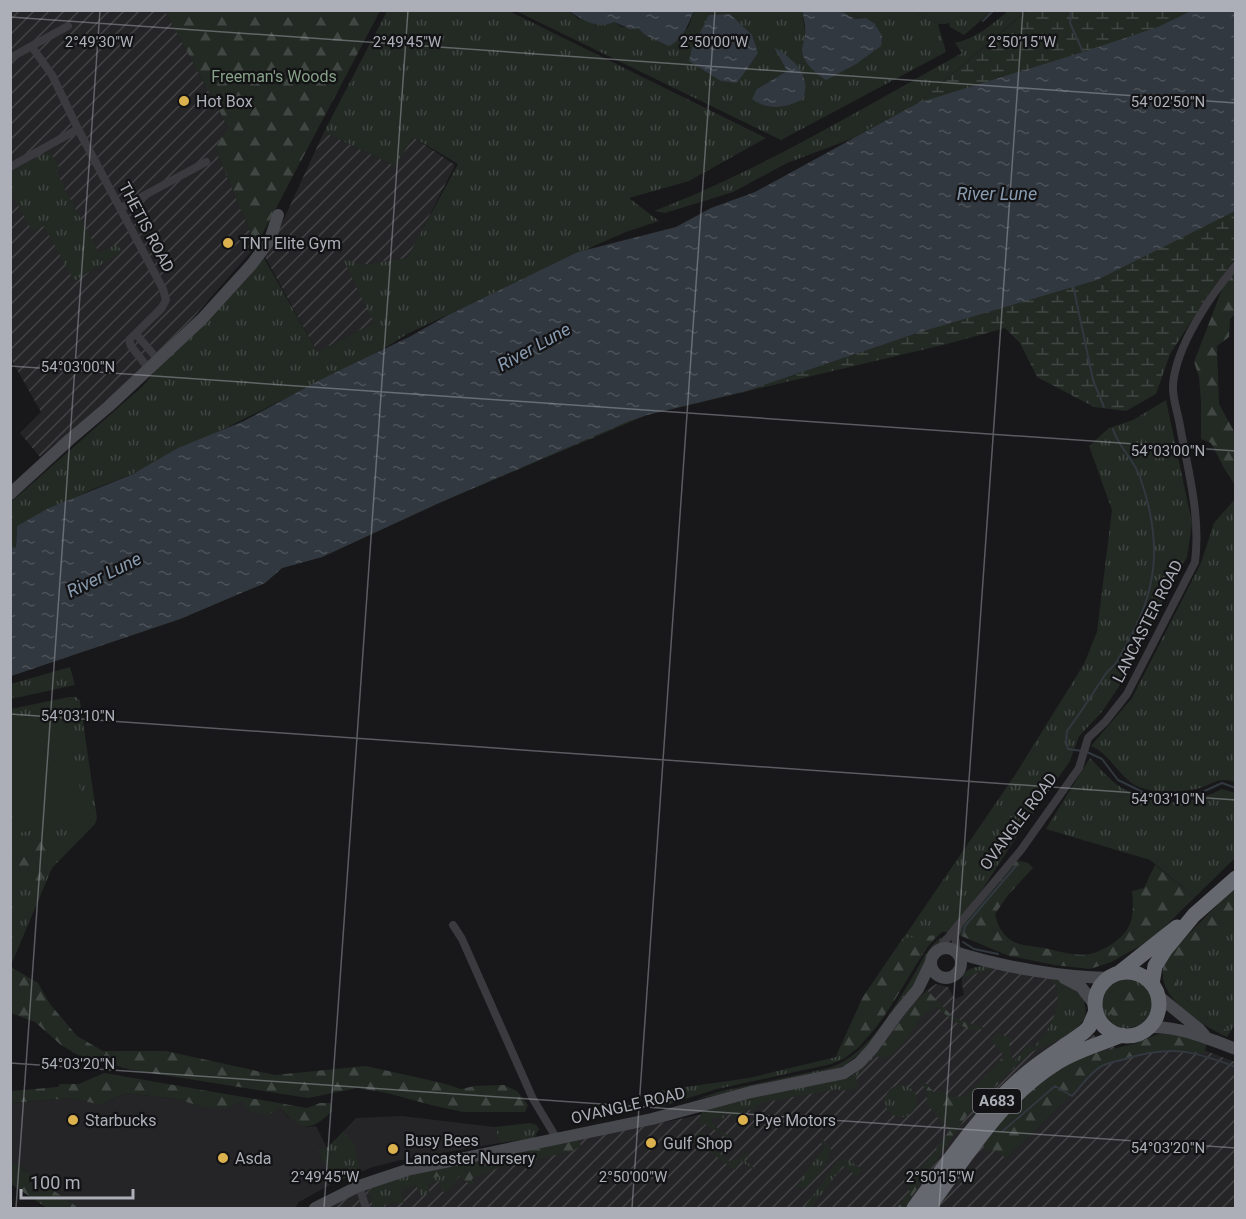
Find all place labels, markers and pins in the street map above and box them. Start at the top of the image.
place label: Hot Box [196,92,253,111]
marker: Hot Box [177,94,191,108]
place label: TNT Elite Gym [240,234,341,253]
marker: TNT Elite Gym [221,236,235,250]
place label: Starbucks [85,1111,156,1130]
place label: Pye Motors [755,1111,836,1130]
marker: Starbucks [66,1113,80,1127]
marker: Pye Motors [736,1113,750,1127]
place label: Busy Bees Lancaster Nursery [405,1131,536,1168]
place label: Gulf Shop [663,1134,733,1153]
marker: Gulf Shop [644,1136,658,1150]
marker: Busy Bees Lancaster Nursery [386,1142,400,1156]
place label: Asda [235,1149,271,1168]
marker: Asda [216,1151,230,1165]

